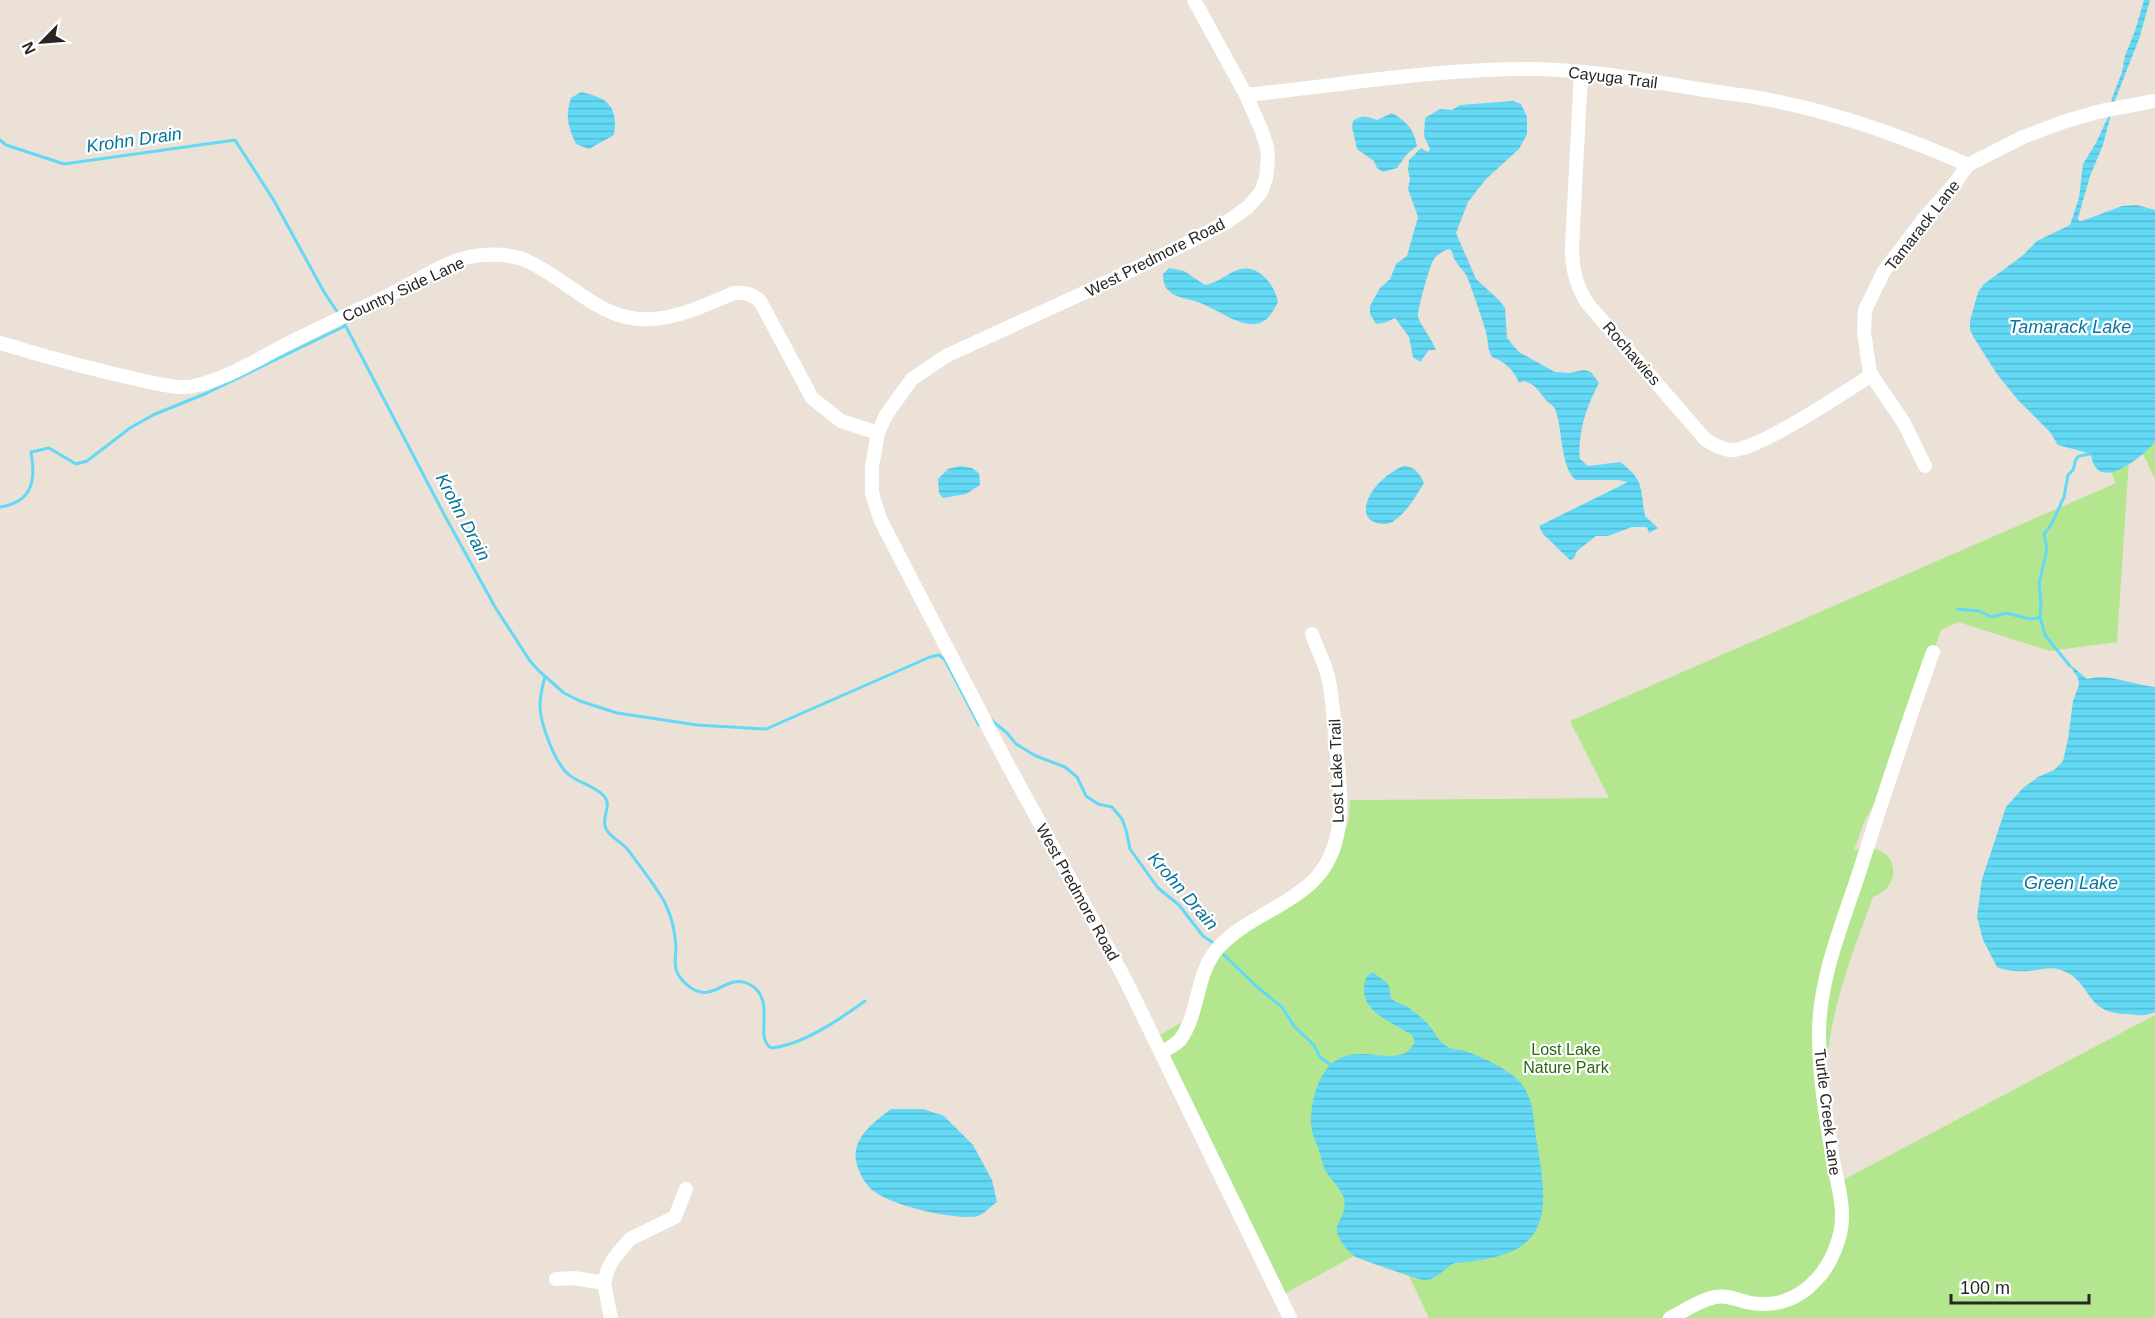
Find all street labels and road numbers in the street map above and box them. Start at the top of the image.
street label: Cayuga Trail [1567,64,1659,91]
street label: Tamarack Lane [1882,177,1963,274]
street label: West Predmore Road [1083,215,1227,300]
street label: Country Side Lane [340,254,467,325]
street label: Rochawies [1600,318,1664,388]
street label: Lost Lake Trail [1326,719,1347,823]
street label: West Predmore Road [1033,821,1122,964]
street label: Turtle Creek Lane [1811,1048,1844,1176]

